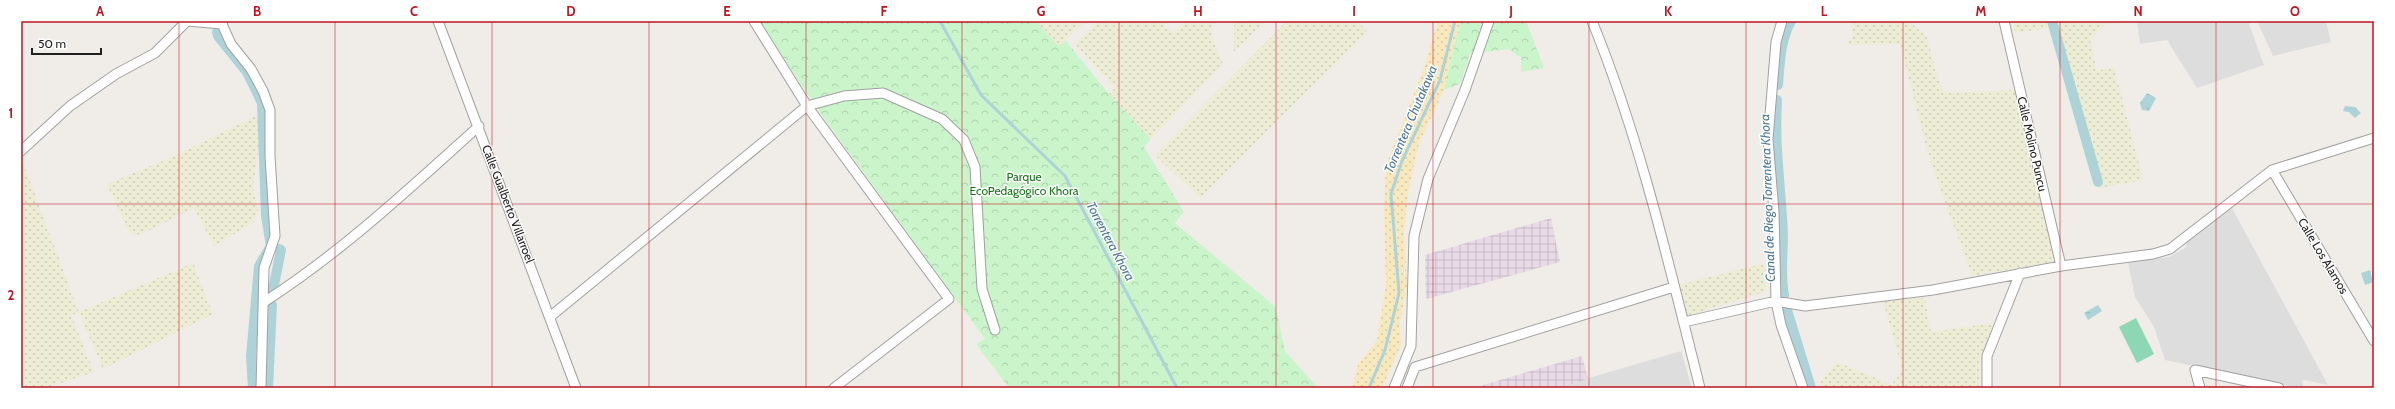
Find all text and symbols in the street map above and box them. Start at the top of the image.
text: A [96,3,105,19]
text: B [253,3,261,19]
text: C [410,3,418,19]
text: D [566,3,576,19]
text: E [723,3,731,19]
text: F [881,3,888,19]
text: G [1037,3,1046,19]
text: H [1193,3,1203,19]
text: I [1352,3,1356,19]
text: J [1508,3,1513,19]
text: K [1664,3,1673,19]
text: L [1821,3,1828,19]
text: M [1976,3,1987,19]
text: N [2133,3,2143,19]
text: O [2290,3,2300,19]
scale bar [32,30,101,56]
text: 50 m [38,36,66,51]
water label: Torrentera Chutakawa [1380,63,1440,175]
street label: Calle Molino Puncu [2014,95,2051,193]
text: 1 [9,105,13,121]
water label: Canal de Riego Torrentera Khora [1756,114,1778,282]
street label: Calle Gualberto Villarroel [479,143,538,265]
park label: Parque EcoPedagógico Khora [970,169,1079,198]
water label: Torrentera Khora [1083,199,1139,283]
street label: Calle Los Alamos [2295,215,2352,296]
text: 2 [8,287,15,303]

